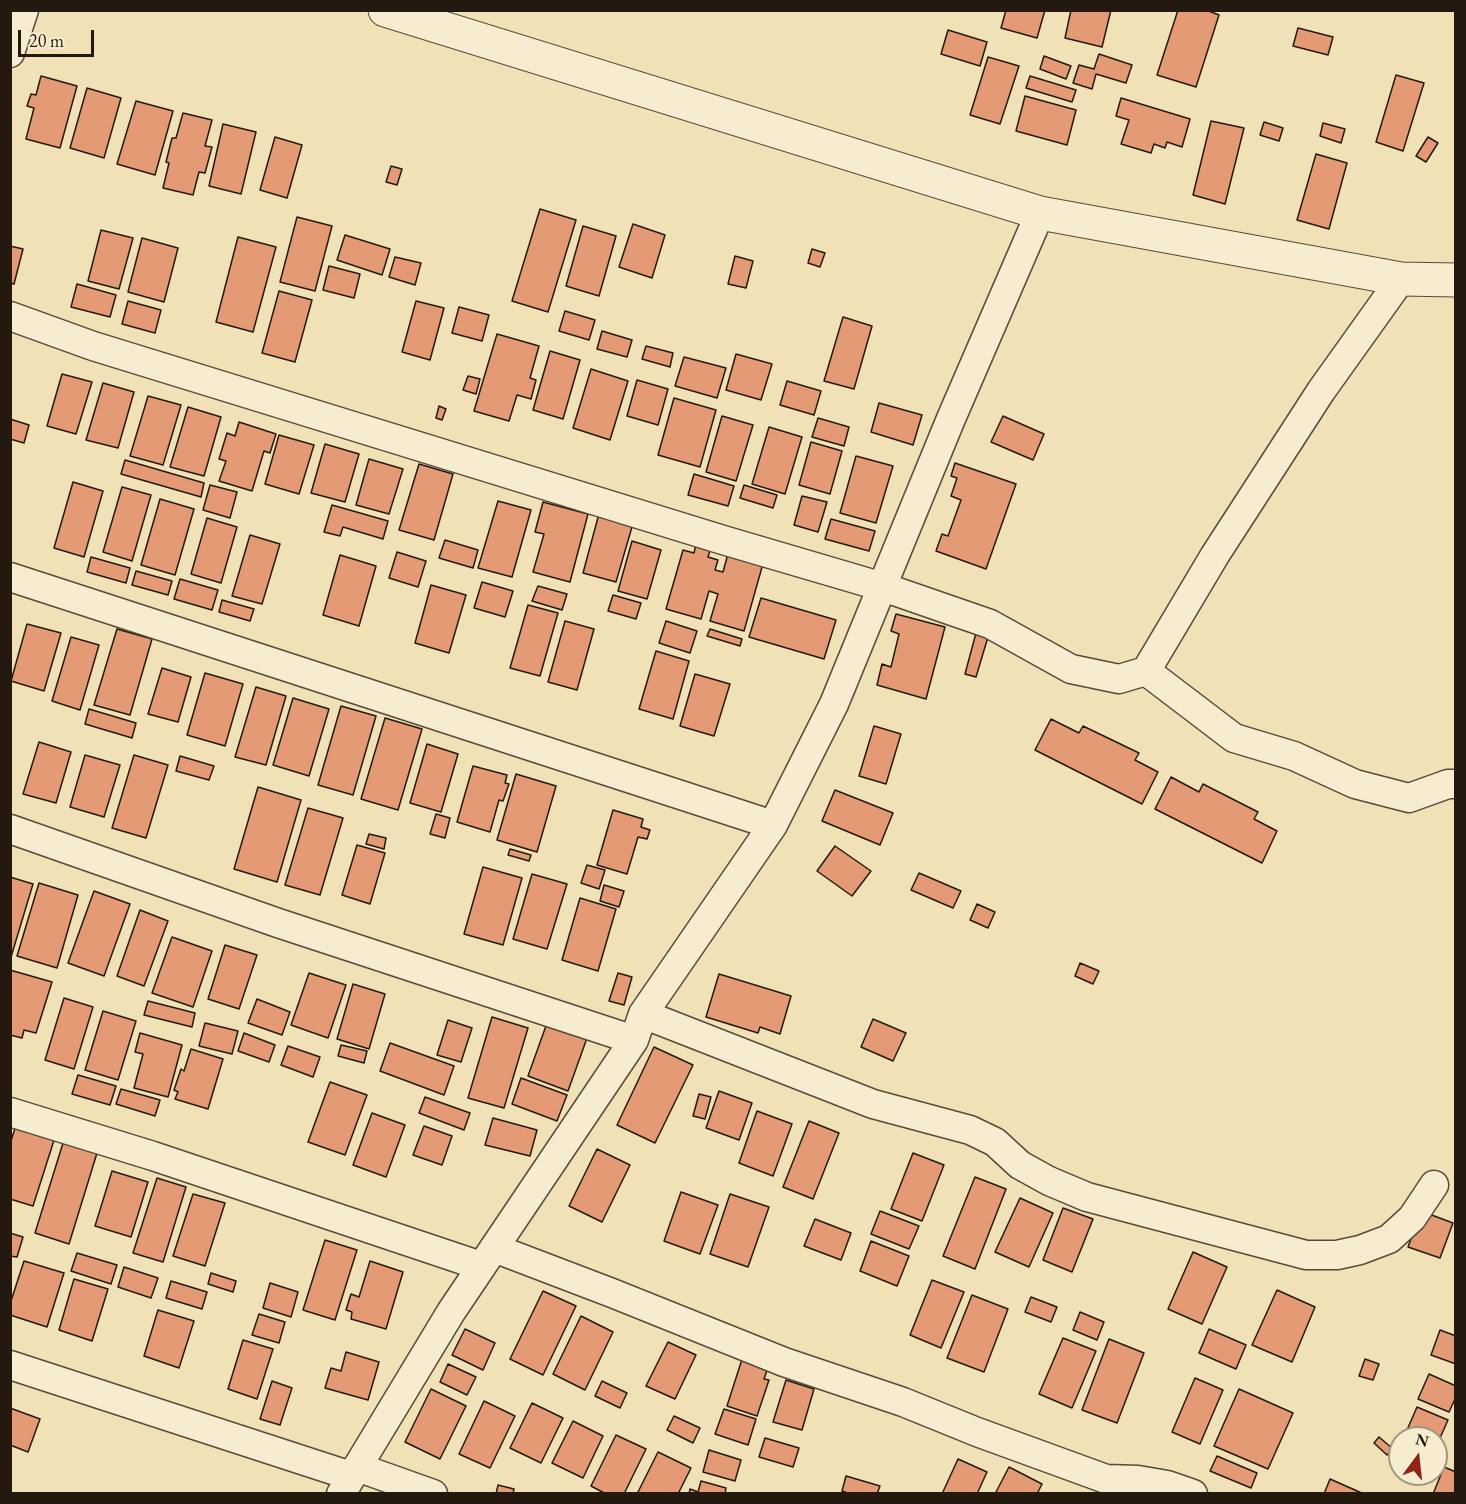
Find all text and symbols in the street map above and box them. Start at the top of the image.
scale bar [21,18,98,56]
text: 20 m [29,29,64,52]
north arrow [1388,1426,1448,1486]
text: N [1413,1428,1431,1452]

